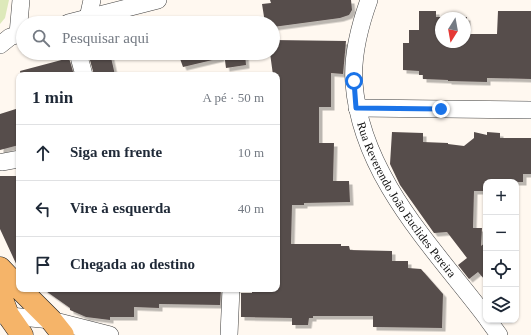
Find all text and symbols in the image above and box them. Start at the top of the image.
north arrow [435,12,471,48]
search box [16,16,280,60]
icon: search [30,27,52,49]
text: Pesquisar aqui [62,30,149,46]
route start [345,72,363,90]
text: 1 min [32,88,73,107]
text: A pé · 50 m [203,90,264,105]
route end [432,100,450,118]
street label: Rua Reverendo João Euclides Pereira [354,120,459,281]
icon: ahead [32,142,54,164]
text: Siga em frente [70,144,162,160]
text: 10 m [238,145,264,160]
map controls [483,179,519,323]
button: + [483,179,519,215]
icon: left [32,198,54,220]
text: Vire à esquerda [70,200,171,216]
text: 40 m [238,201,264,216]
button: − [483,215,519,251]
button: locate [483,251,519,287]
icon: arrive [32,254,54,276]
text: Chegada ao destino [70,256,195,272]
button: layers [483,287,519,323]

